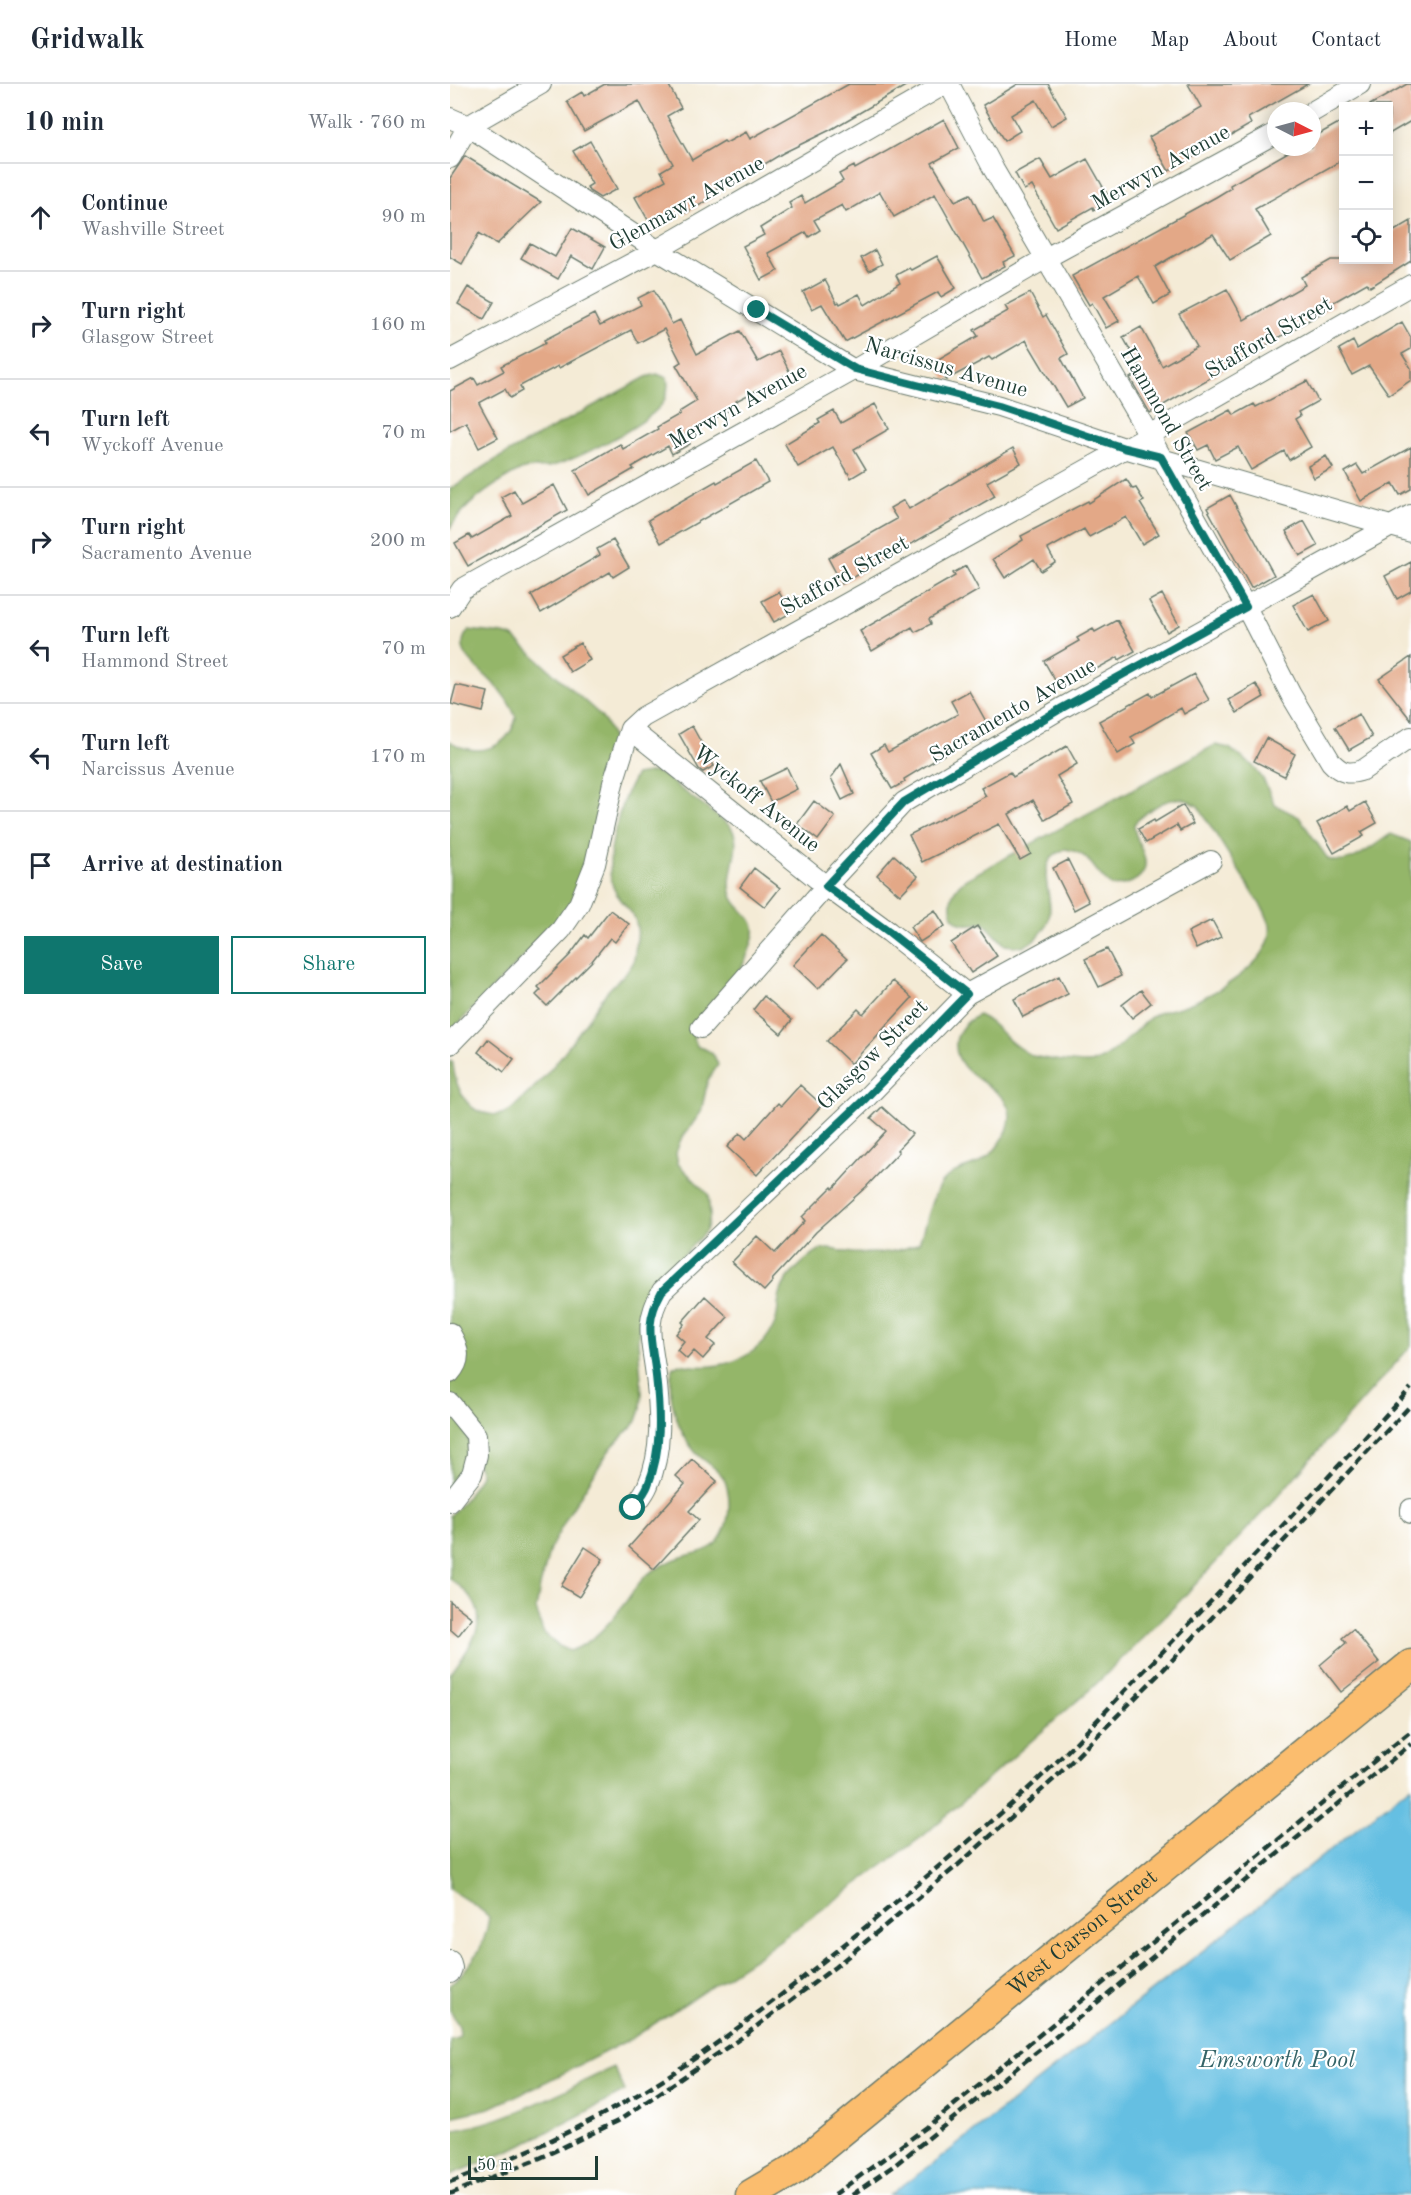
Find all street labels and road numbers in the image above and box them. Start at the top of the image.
street label: Merwyn Avenue [1088,121,1234,215]
street label: Glenmawr Avenue [606,152,768,256]
street label: Stafford Street [1202,293,1336,383]
street label: Narcissus Avenue [862,334,1030,402]
street label: Hammond Street [1116,343,1216,495]
street label: Merwyn Avenue [665,360,811,454]
street label: Stafford Street [777,532,913,620]
street label: Sacramento Avenue [926,654,1100,768]
street label: Wyckoff Avenue [688,741,824,857]
street label: Glasgow Street [814,996,932,1114]
street label: West Carson Street [1004,1866,1162,2001]

